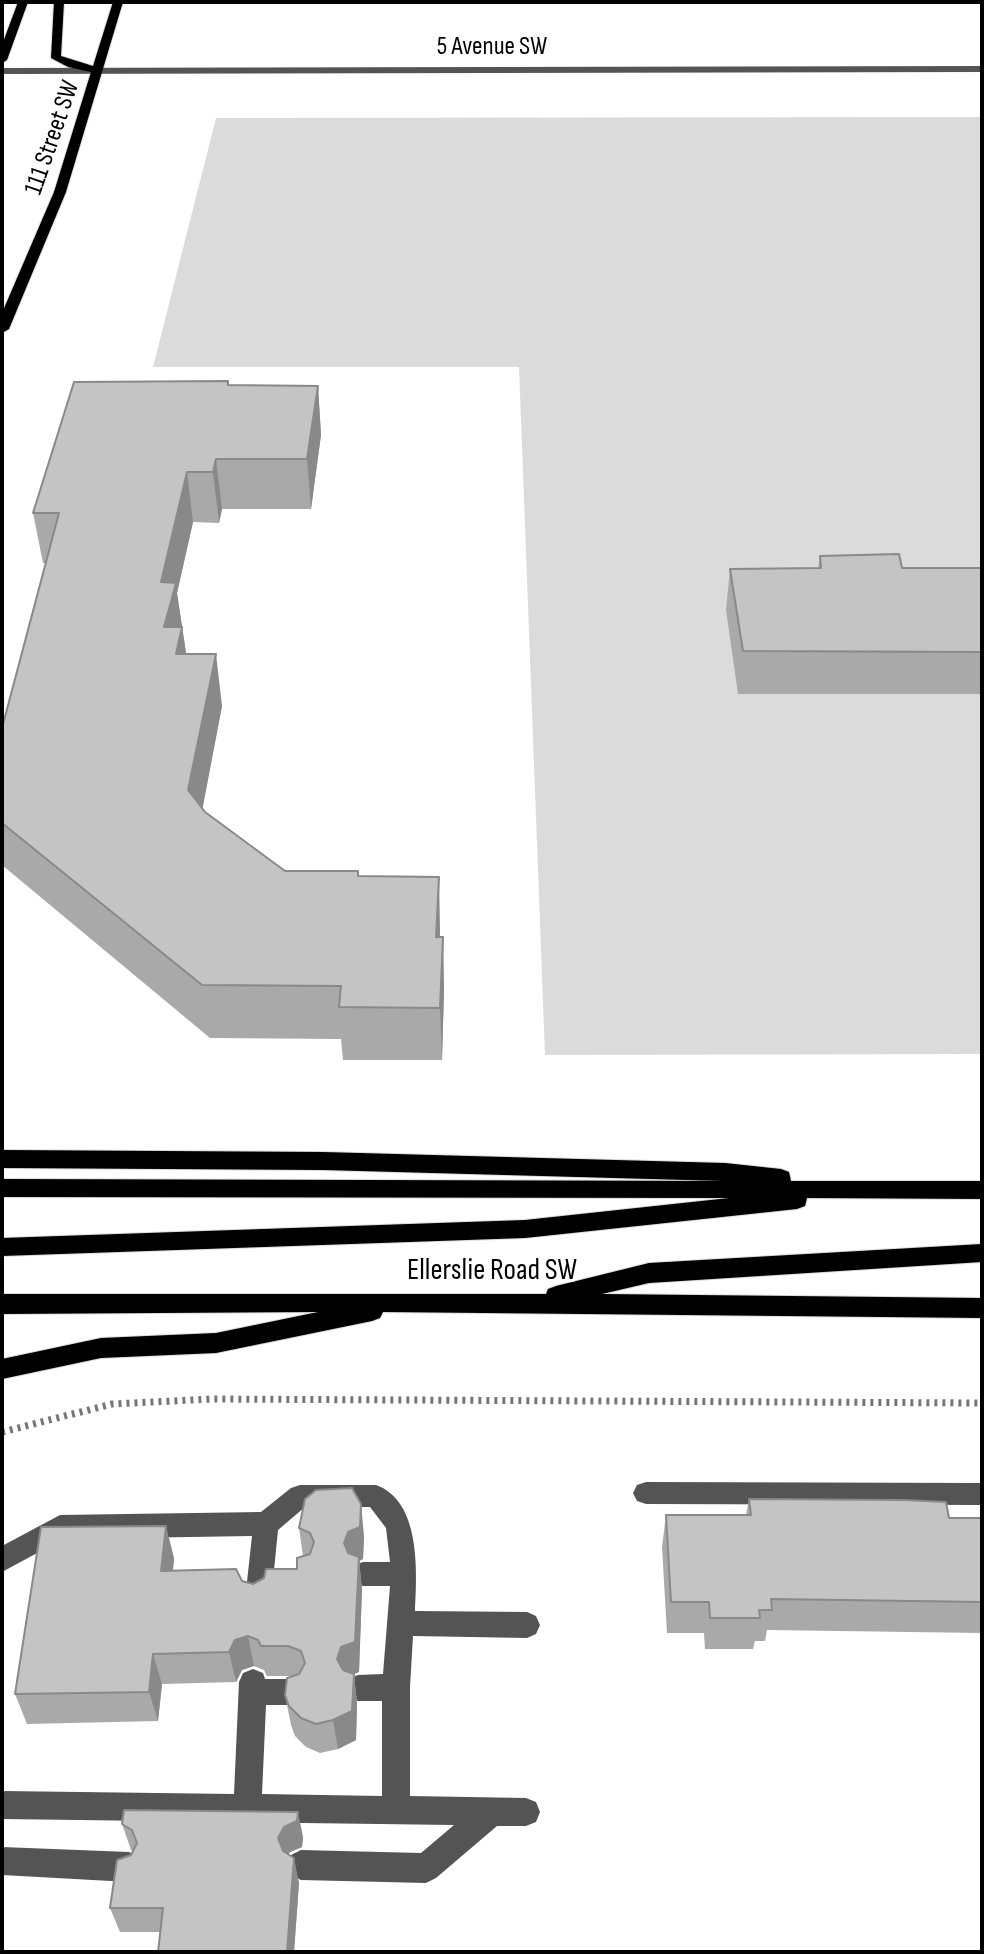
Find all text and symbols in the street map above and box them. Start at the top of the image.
street label: 5 Avenue SW [437,31,547,63]
street label: 111 Street SW [19,77,87,199]
street label: Ellerslie Road SW [407,1253,577,1289]

